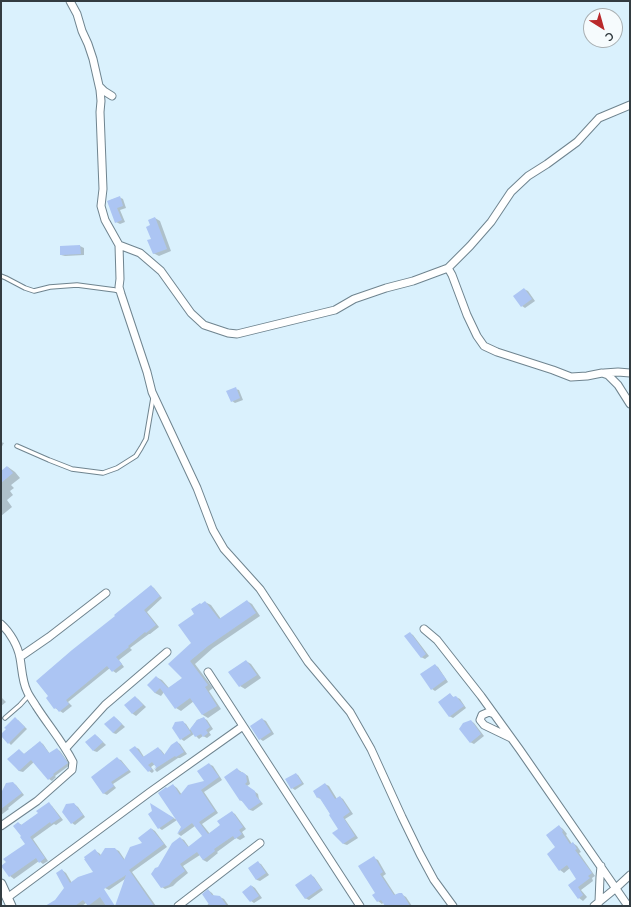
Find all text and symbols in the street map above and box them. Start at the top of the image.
north arrow [583,8,623,48]
text: С [602,29,617,45]

